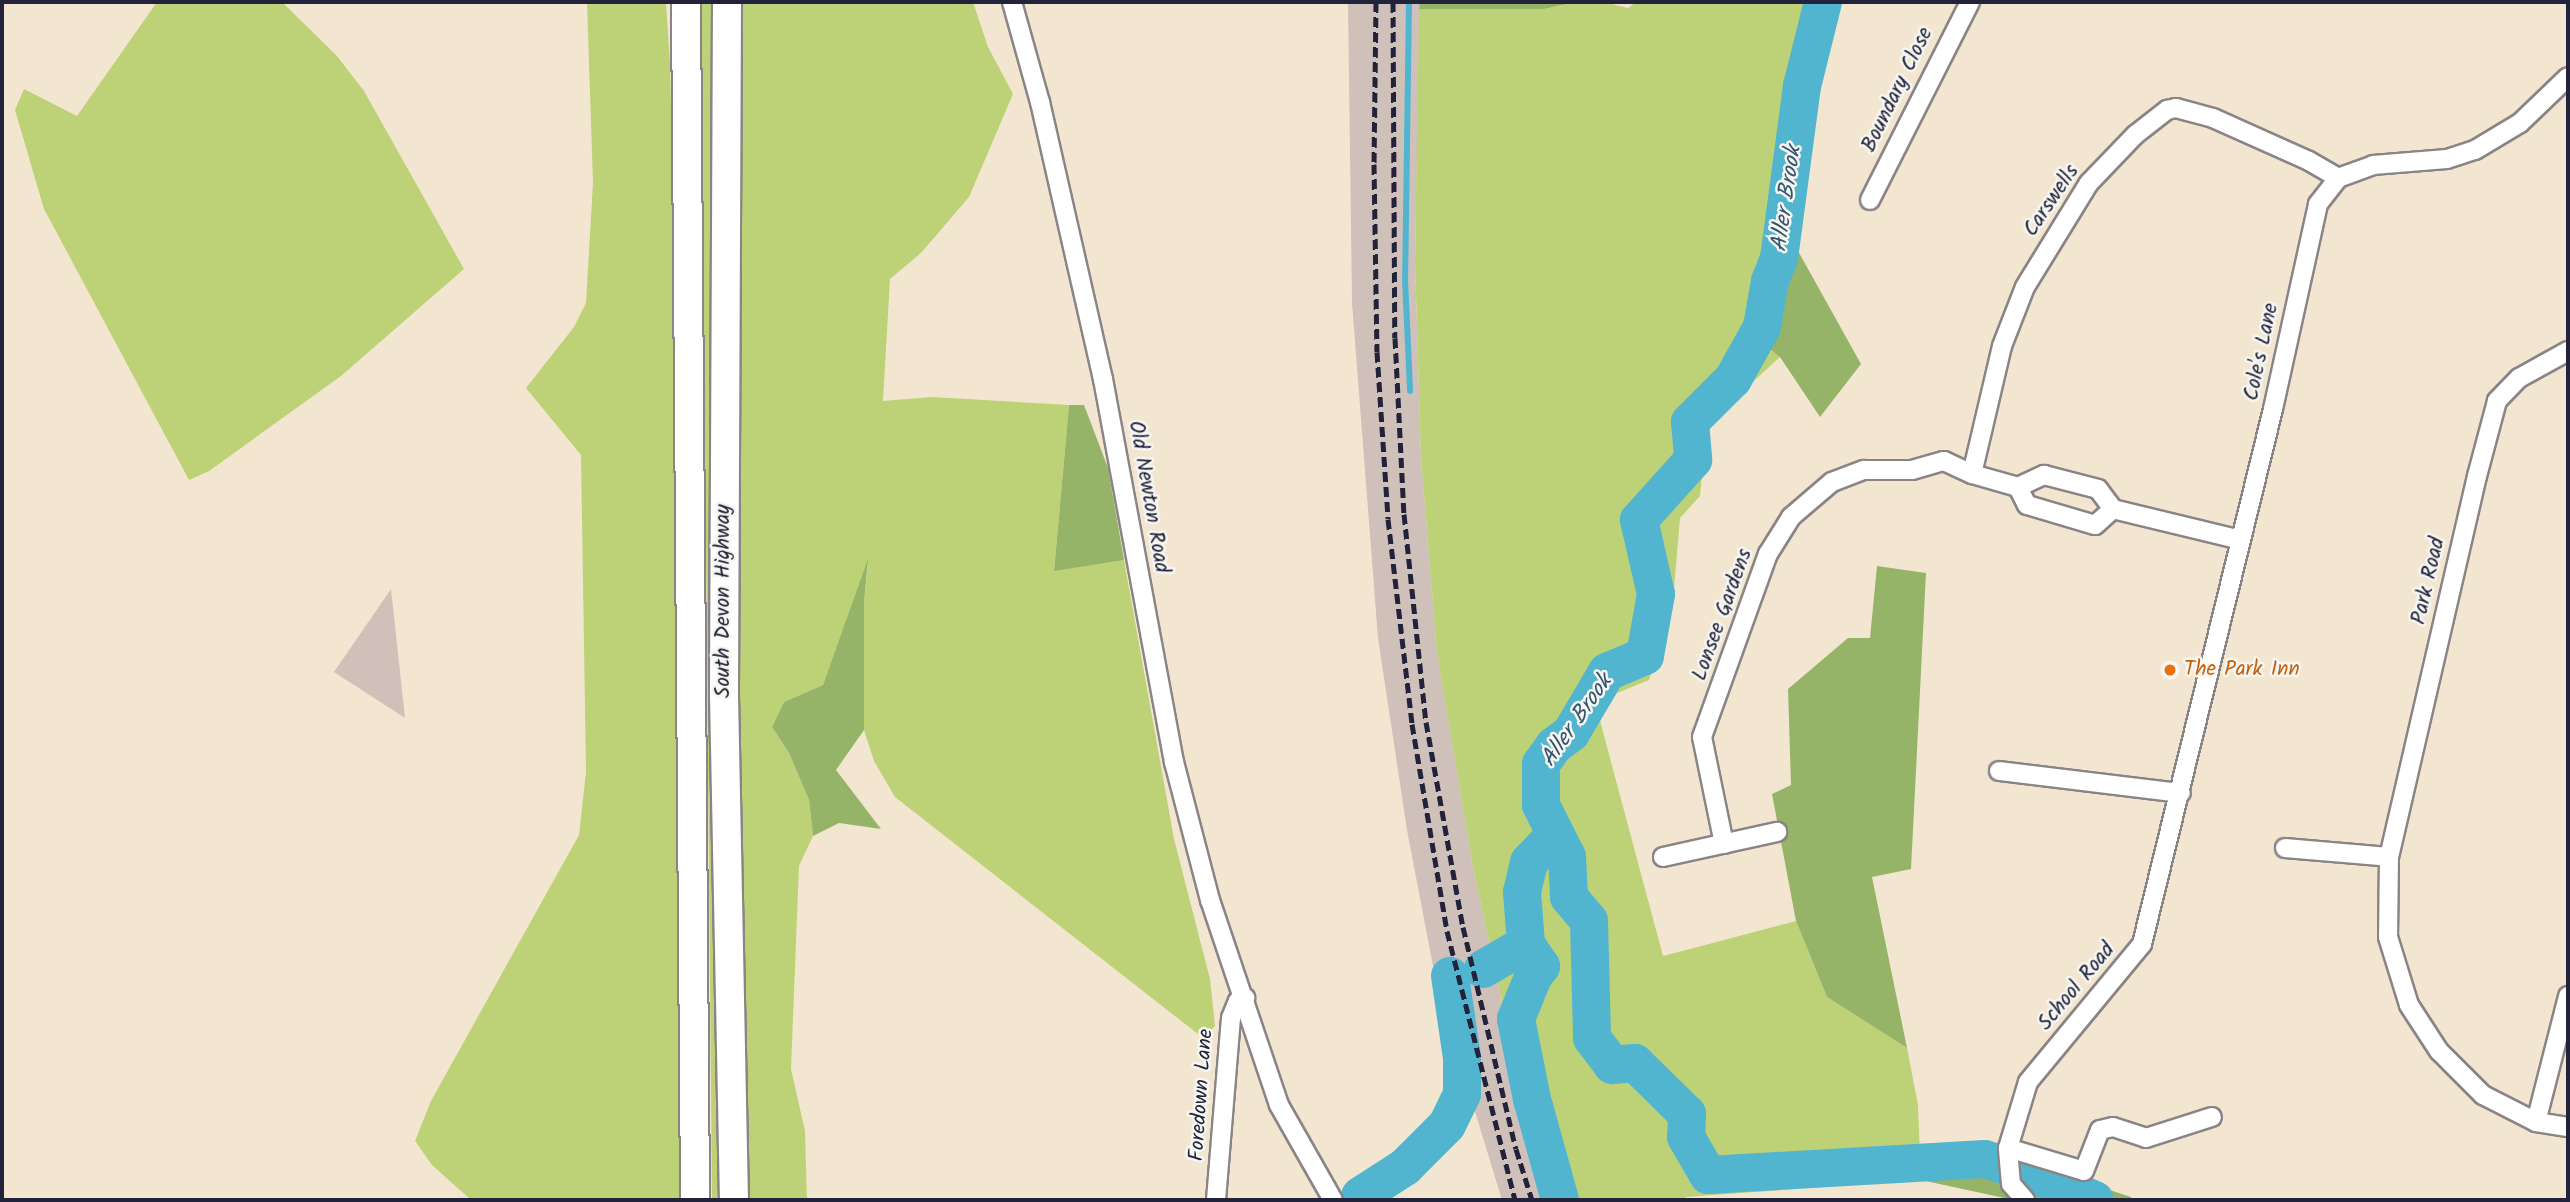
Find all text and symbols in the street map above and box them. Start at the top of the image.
street label: Boundary Close [1857,24,1939,156]
water label: Aller Brook [1766,144,1808,254]
street label: Carswells [2019,160,2085,242]
street label: Cole's Lane [2239,301,2285,403]
street label: Old Newton Road [1122,419,1174,575]
street label: South Devon Highway [711,504,737,698]
street label: Park Road [2407,535,2451,627]
street label: Lonsee Gardens [1688,546,1758,684]
place label: The Park Inn [2184,657,2300,683]
marker: The Park Inn [2162,662,2178,678]
water label: Aller Brook [1535,670,1619,772]
street label: School Road [2033,938,2121,1036]
street label: Foredown Lane [1185,1028,1219,1162]

